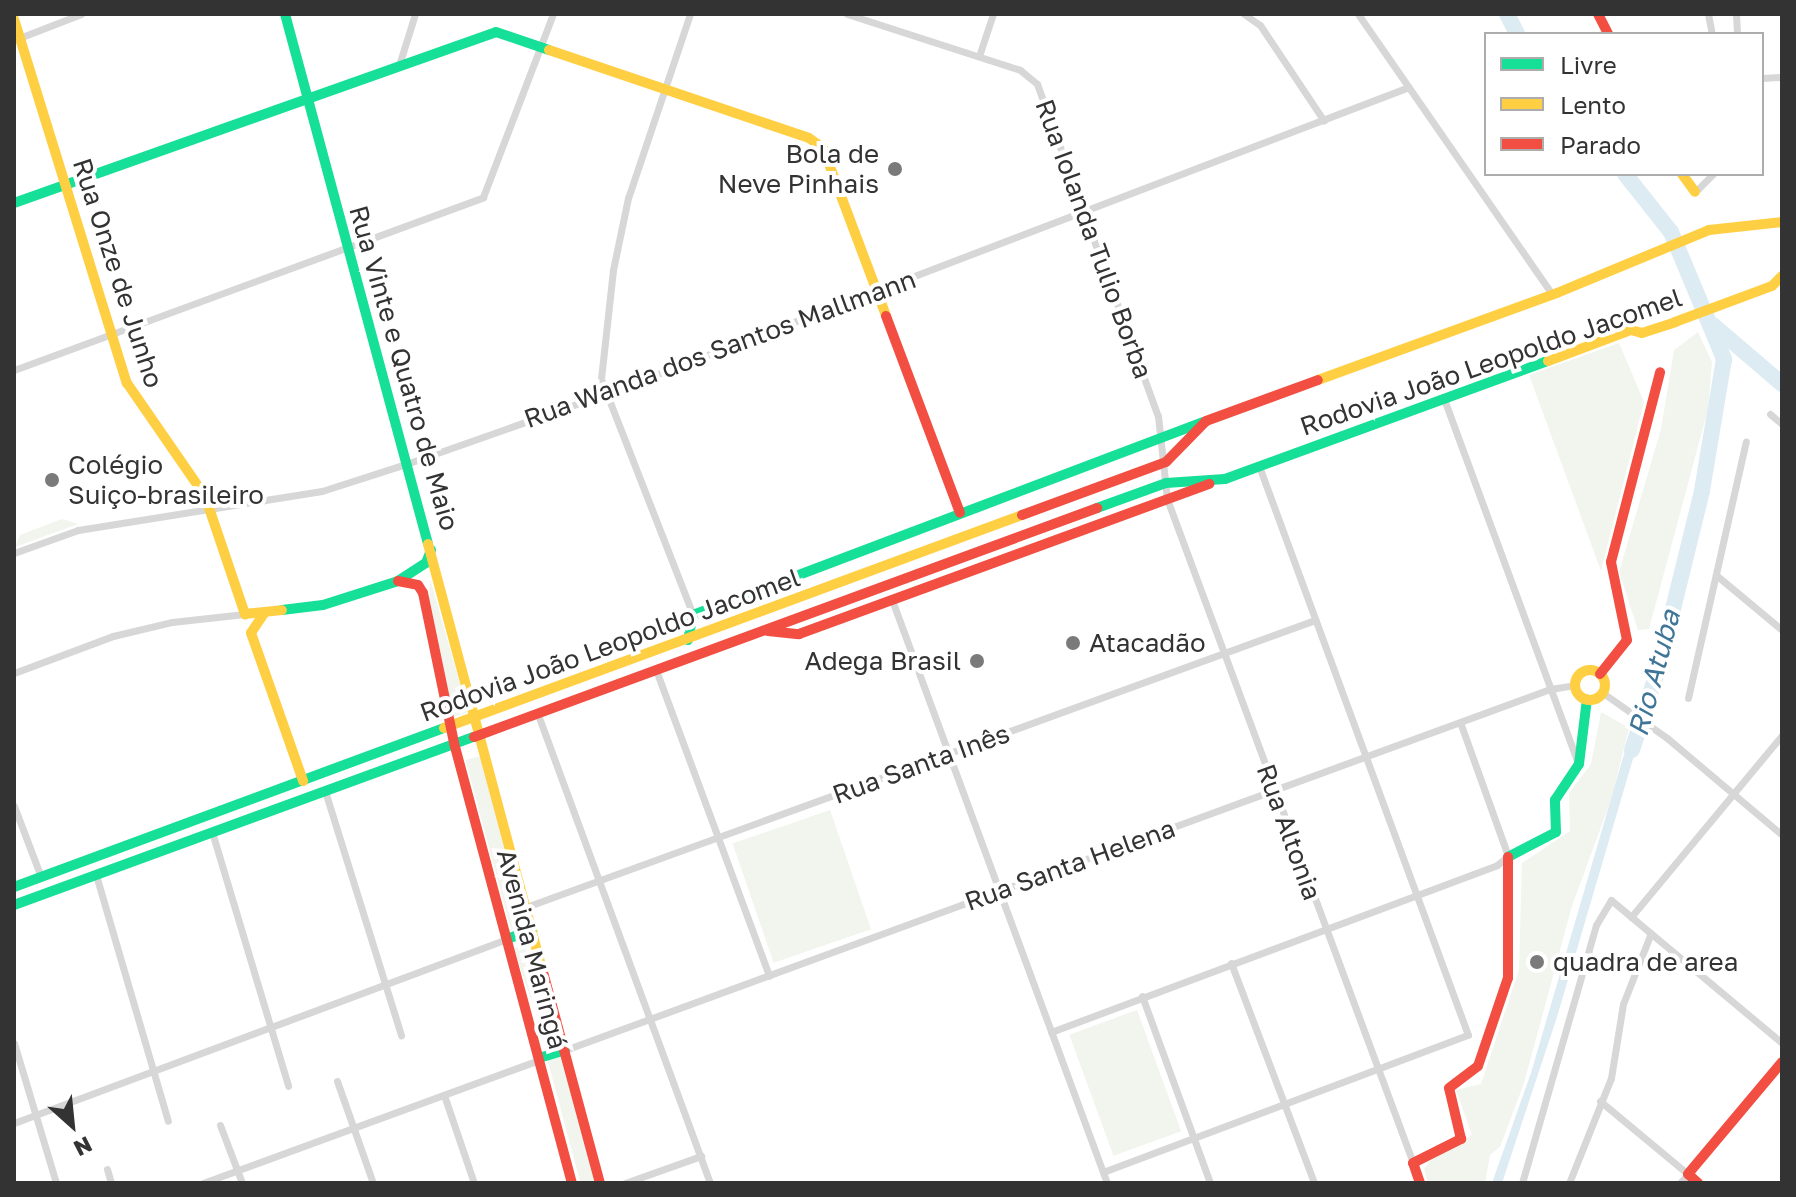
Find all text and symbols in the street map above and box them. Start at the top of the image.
legend [1484,32,1764,176]
text: Livre [1560,50,1617,79]
text: Lento [1560,90,1626,119]
street label: Rua Iolanda Tulio Borba [1029,95,1159,383]
text: Parado [1560,130,1641,159]
place label: Bola de Neve Pinhais [718,138,879,200]
street label: Rua Onze de Junho [66,154,170,392]
marker: Bola de Neve Pinhais [886,160,904,178]
street label: Rua Vinte e Quatro de Maio [343,202,465,534]
street label: Rua Wanda dos Santos Mallmann [520,263,920,435]
street label: Rodovia João Leopoldo Jacomel [1296,282,1686,442]
place label: Colégio Suiço-brasileiro [68,449,264,510]
marker: Colégio Suiço-brasileiro [43,471,61,489]
street label: Rodovia João Leopoldo Jacomel [416,562,804,728]
water label: Rio Atuba [1621,606,1687,740]
place label: Atacadão [1089,627,1206,659]
marker: Atacadão [1064,634,1082,652]
place label: Adega Brasil [805,645,961,677]
marker: Adega Brasil [968,652,986,670]
street label: Rua Santa Inês [828,718,1014,810]
street label: Rua Altonia [1250,760,1328,904]
street label: Rua Santa Helena [961,812,1179,918]
street label: Avenida Maringá [490,845,574,1053]
place label: quadra de area [1553,946,1738,978]
marker: quadra de area [1528,953,1546,971]
north arrow [32,1085,112,1165]
text: N [70,1131,97,1163]

